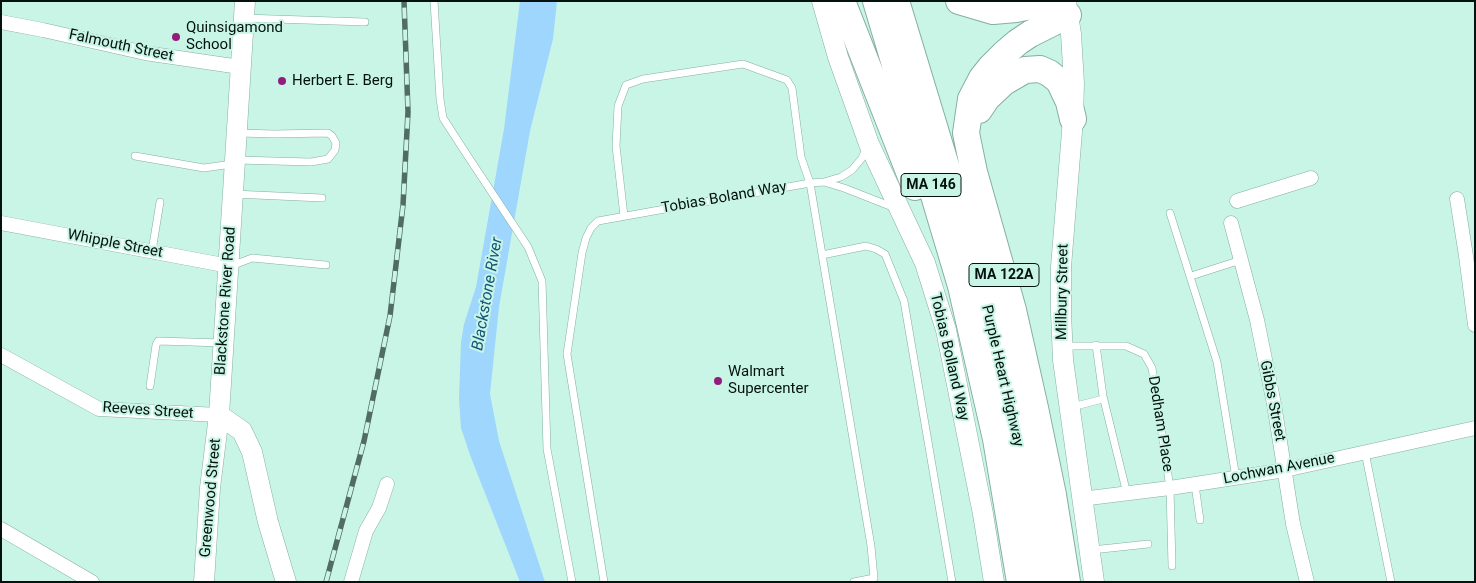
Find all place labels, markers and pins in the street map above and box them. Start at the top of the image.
place label: Quinsigamond School [186,19,283,54]
marker: Quinsigamond School [170,31,182,43]
place label: Herbert E. Berg [292,72,393,90]
marker: Herbert E. Berg [276,75,288,87]
place label: Walmart Supercenter [728,363,809,398]
marker: Walmart Supercenter [712,375,724,387]

